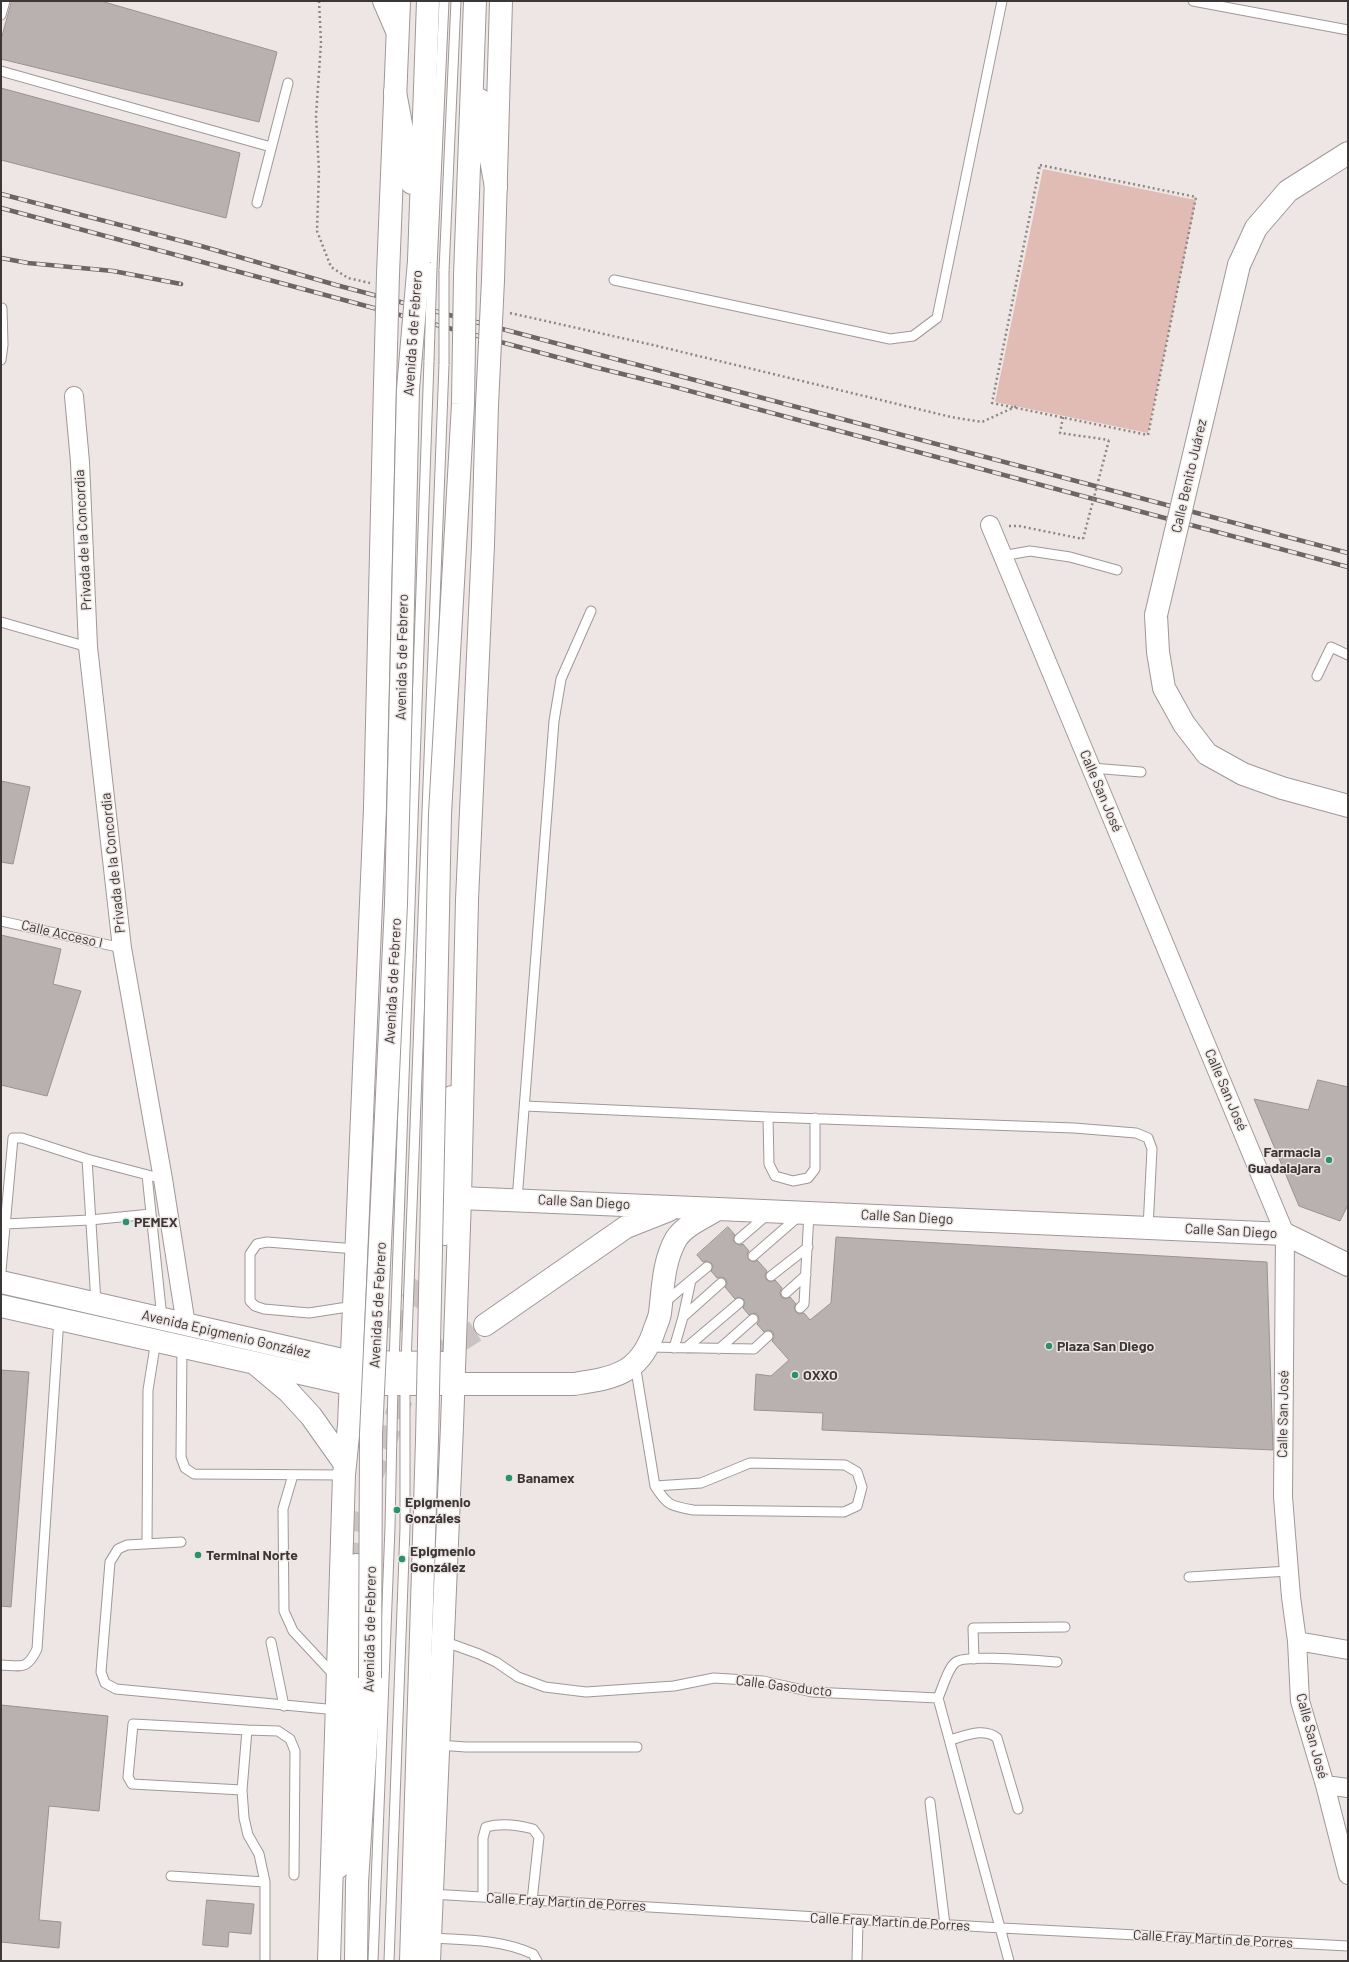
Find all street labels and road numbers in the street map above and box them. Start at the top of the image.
street label: Avenida 5 de Febrero [400,269,426,397]
street label: Calle Benito Juárez [1168,417,1210,535]
street label: Privada de la Concordia [71,469,95,611]
street label: Avenida 5 de Febrero [392,594,412,720]
street label: Calle San José [1076,747,1126,835]
street label: Privada de la Concordia [97,792,129,934]
street label: Calle Acceso I [20,916,104,952]
street label: Avenida 5 de Febrero [381,918,405,1044]
street label: Calle San José [1201,1046,1251,1134]
street label: Calle San Diego [537,1191,631,1213]
street label: Calle San Diego [860,1206,954,1228]
street label: Calle San Diego [1184,1220,1278,1242]
street label: Avenida 5 de Febrero [366,1242,390,1368]
street label: Avenida Epigmenio González [140,1306,312,1362]
street label: Calle San José [1274,1370,1292,1458]
street label: Avenida 5 de Febrero [360,1566,380,1692]
street label: Calle Gasoducto [735,1672,833,1700]
street label: Calle San José [1293,1691,1331,1781]
street label: Calle Fray Martín de Porres [486,1889,646,1915]
street label: Calle Fray Martín de Porres [810,1909,970,1935]
street label: Calle Fray Martín de Porres [1133,1926,1293,1952]

